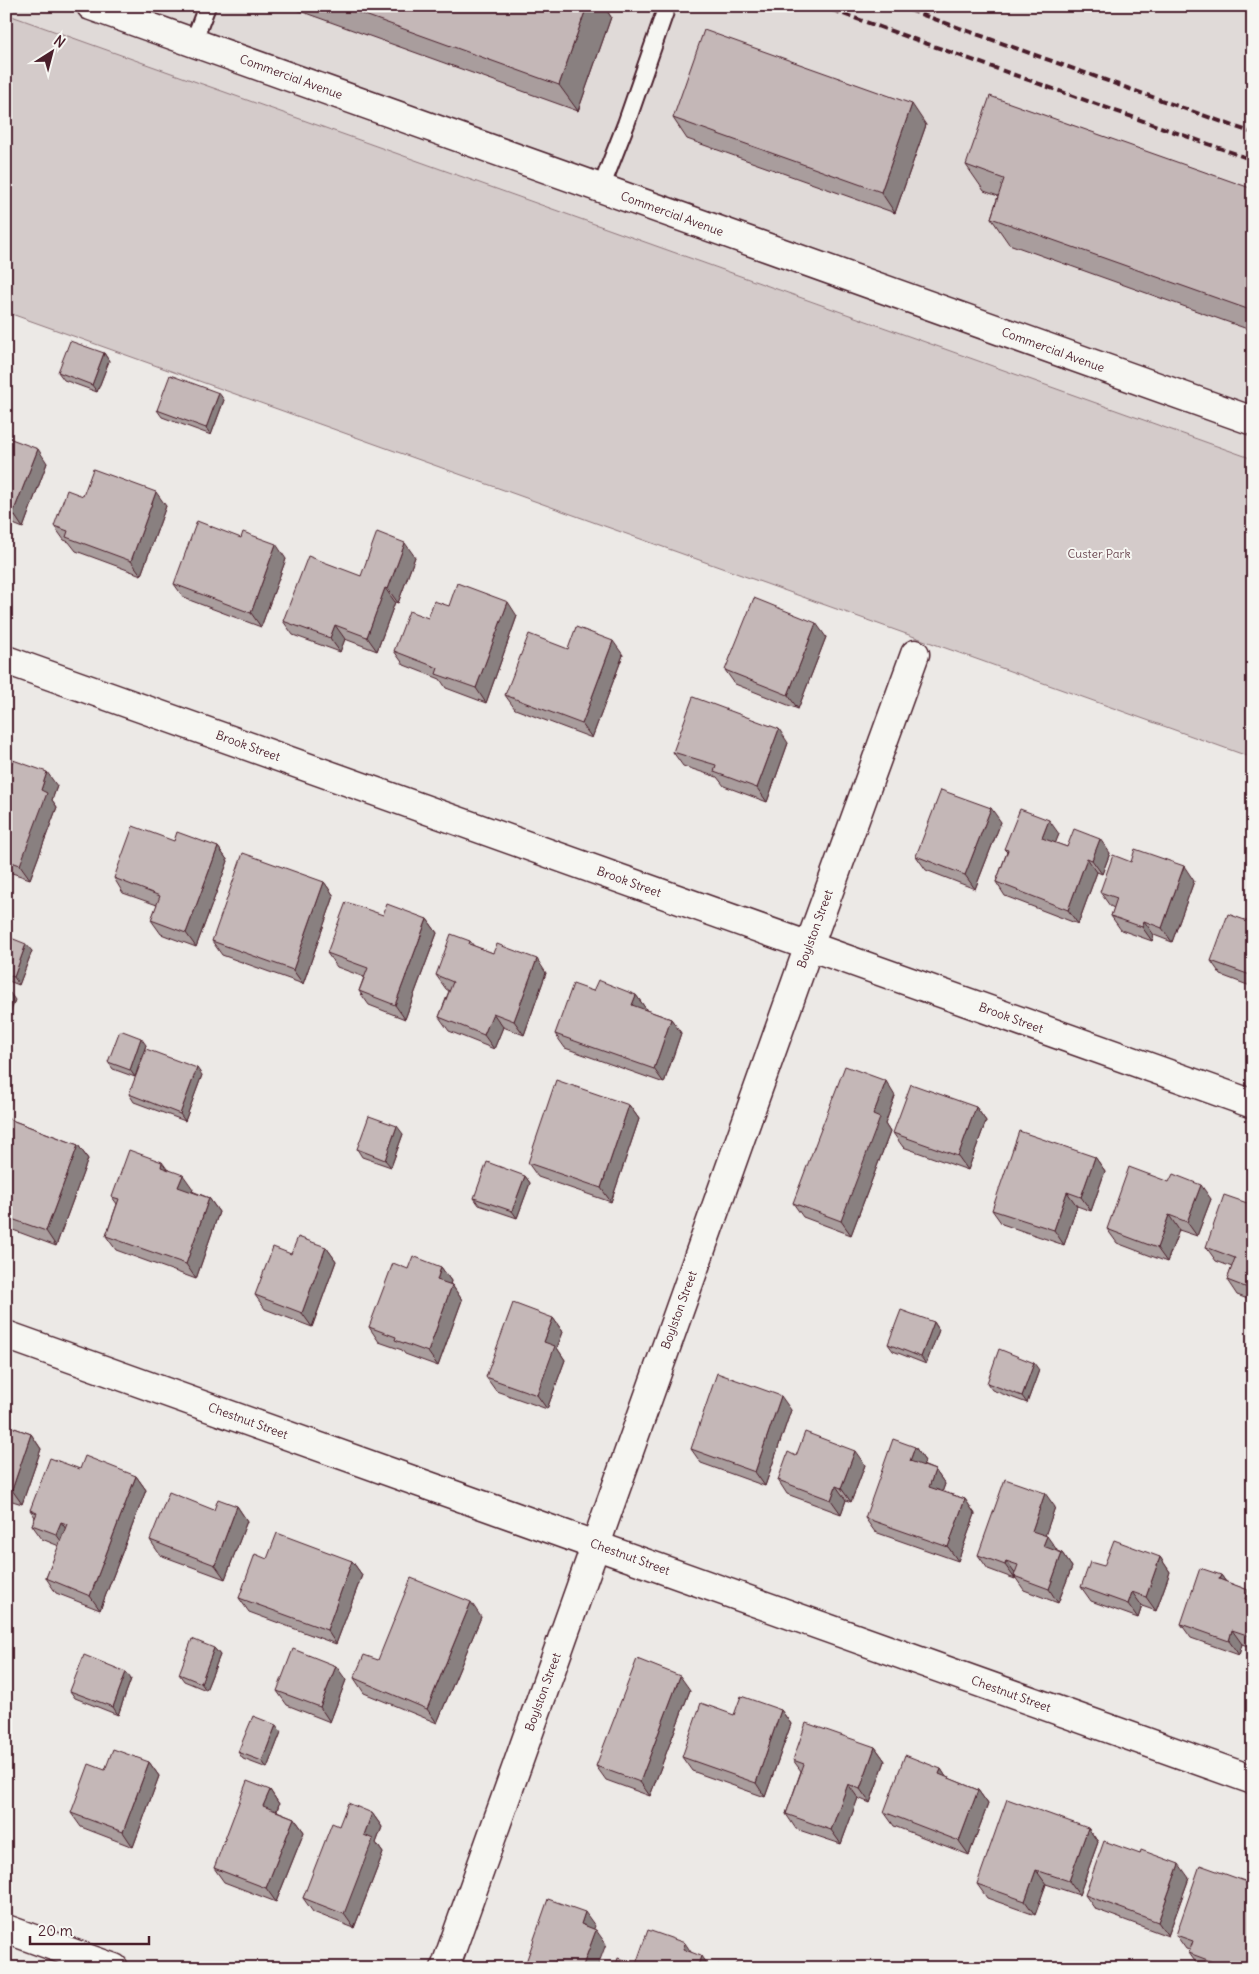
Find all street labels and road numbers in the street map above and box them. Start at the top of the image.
street label: Commercial Avenue [238,51,345,102]
street label: Commercial Avenue [619,188,726,239]
street label: Commercial Avenue [1000,324,1107,375]
street label: Brook Street [214,727,282,764]
street label: Brook Street [595,863,663,900]
street label: Boylston Street [793,888,836,970]
street label: Brook Street [977,999,1045,1036]
street label: Boylston Street [657,1269,700,1351]
street label: Chestnut Street [206,1399,290,1442]
street label: Chestnut Street [588,1535,672,1578]
street label: Boylston Street [521,1651,564,1733]
street label: Chestnut Street [969,1672,1053,1715]

